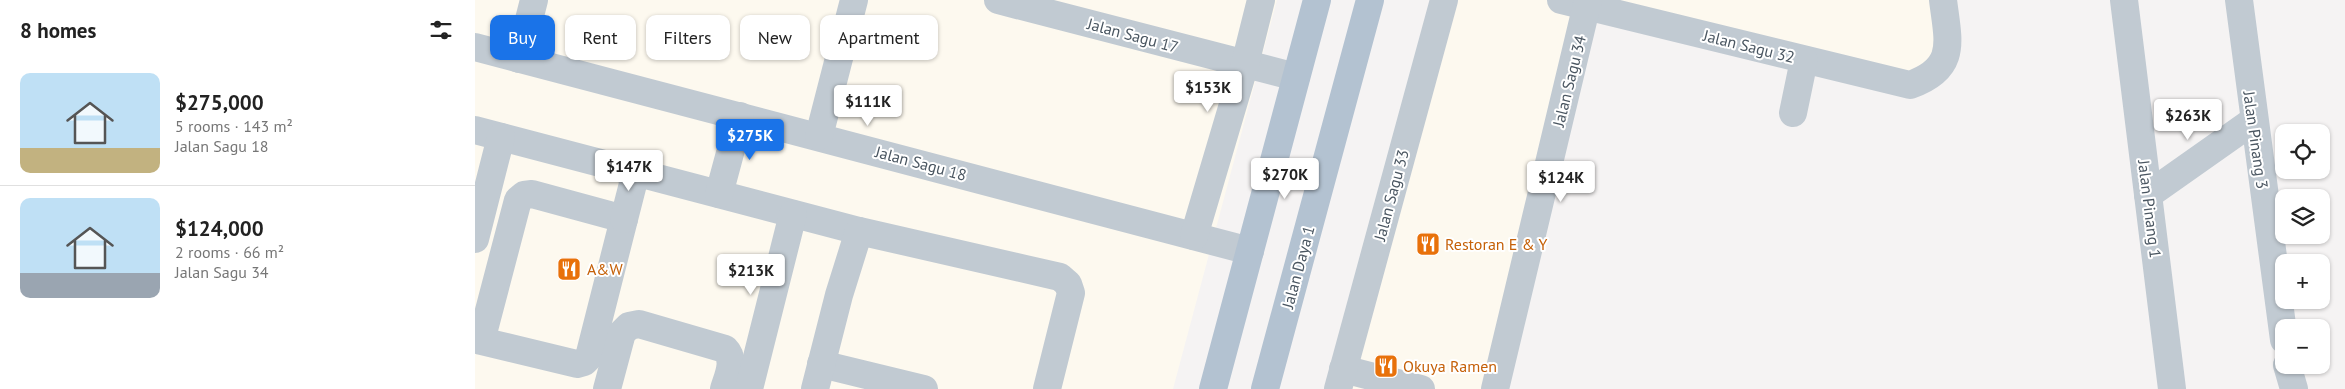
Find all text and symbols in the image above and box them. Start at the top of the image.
street label: Jalan Sagu 17 [1084,13,1181,57]
chip: Buy [490,15,555,60]
chip: Rent [565,15,636,60]
chip: Filters [646,15,730,60]
chip: New [740,15,810,60]
chip: Apartment [820,15,938,60]
icon: filters [427,16,455,44]
text: 8 homes [20,17,96,44]
street label: Jalan Sagu 32 [1700,25,1797,67]
street label: Jalan Sagu 34 [1548,33,1590,130]
pin: $153K [1173,70,1243,113]
text: $153K [1185,77,1231,97]
pin: $111K [833,84,903,127]
text: $275,000 [175,89,264,116]
street label: Jalan Pinang 3 [2239,89,2273,190]
text: $111K [845,91,891,111]
icon: home [60,93,120,153]
pin: $263K [2153,98,2223,141]
text: $263K [2165,105,2211,125]
text: 5 rooms · 143 m² [175,116,293,136]
pin: $275K [715,119,785,161]
map controls [2275,124,2330,374]
button: locate [2275,124,2330,179]
text: $275K [727,125,773,145]
text: Jalan Sagu 18 [175,136,269,156]
street label: Jalan Sagu 18 [872,141,969,185]
street label: Jalan Sagu 33 [1369,147,1413,244]
pin: $147K [594,150,664,192]
text: $147K [606,156,652,176]
pin: $270K [1250,158,1320,200]
street label: Jalan Pinang 1 [2134,158,2166,259]
pin: $124K [1526,160,1596,203]
text: $270K [1262,164,1308,184]
text: $124K [1538,167,1584,187]
button: layers [2275,189,2330,244]
text: $124,000 [175,215,264,242]
icon: home [60,218,120,278]
street label: Jalan Daya 1 [1277,223,1319,312]
restaurant icon: Restoran E & Y [1415,231,1441,257]
place label: Restoran E & Y [1445,234,1548,254]
text: 2 rooms · 66 m² [175,242,284,262]
pin: $213K [716,254,786,296]
button: + [2275,254,2330,309]
restaurant icon: A&W [556,256,582,282]
place label: A&W [587,259,623,279]
text: $213K [728,260,774,280]
text: Jalan Sagu 34 [175,262,269,282]
button: − [2275,319,2330,374]
restaurant icon: Okuya Ramen [1373,353,1399,379]
place label: Okuya Ramen [1403,356,1497,376]

